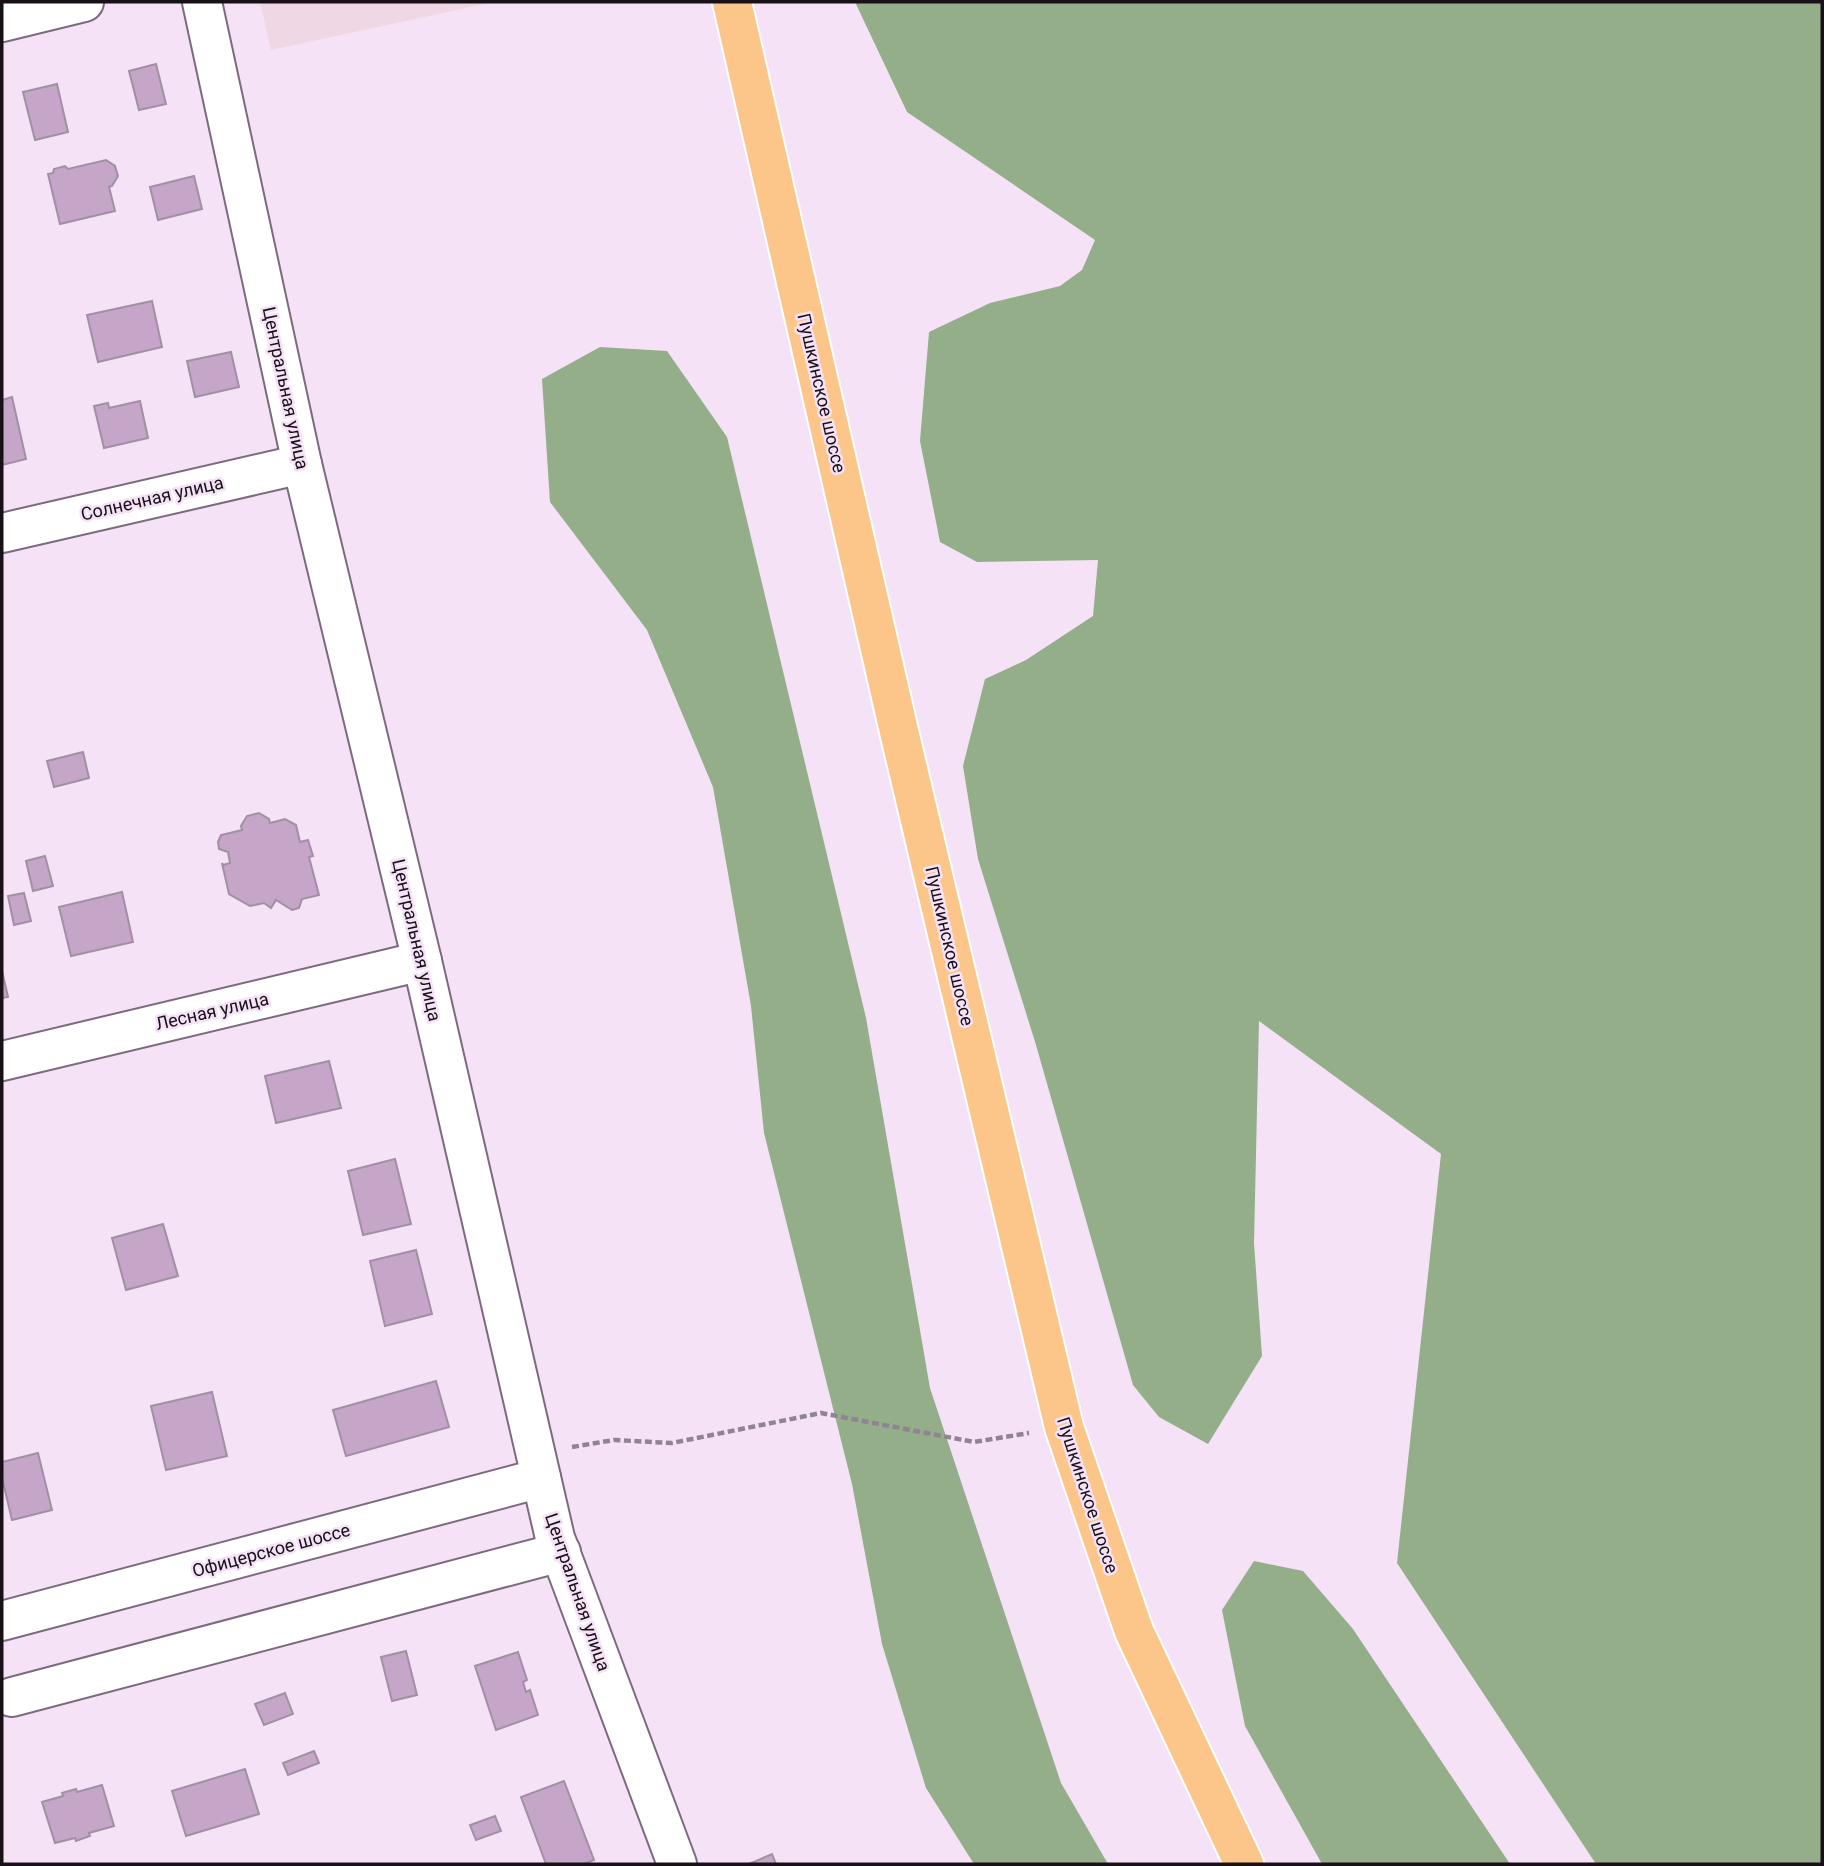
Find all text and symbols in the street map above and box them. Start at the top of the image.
street label: Центральная улица [258,305,314,471]
street label: Пушкинское шоссе [793,311,851,475]
street label: Солнечная улица [79,471,225,525]
street label: Центральная улица [388,857,446,1023]
street label: Пушкинское шоссе [921,864,979,1028]
street label: Лесная улица [153,988,271,1034]
street label: Пушкинское шоссе [1053,1414,1123,1576]
street label: Центральная улица [541,1510,615,1674]
street label: Офицерское шоссе [190,1519,352,1581]

